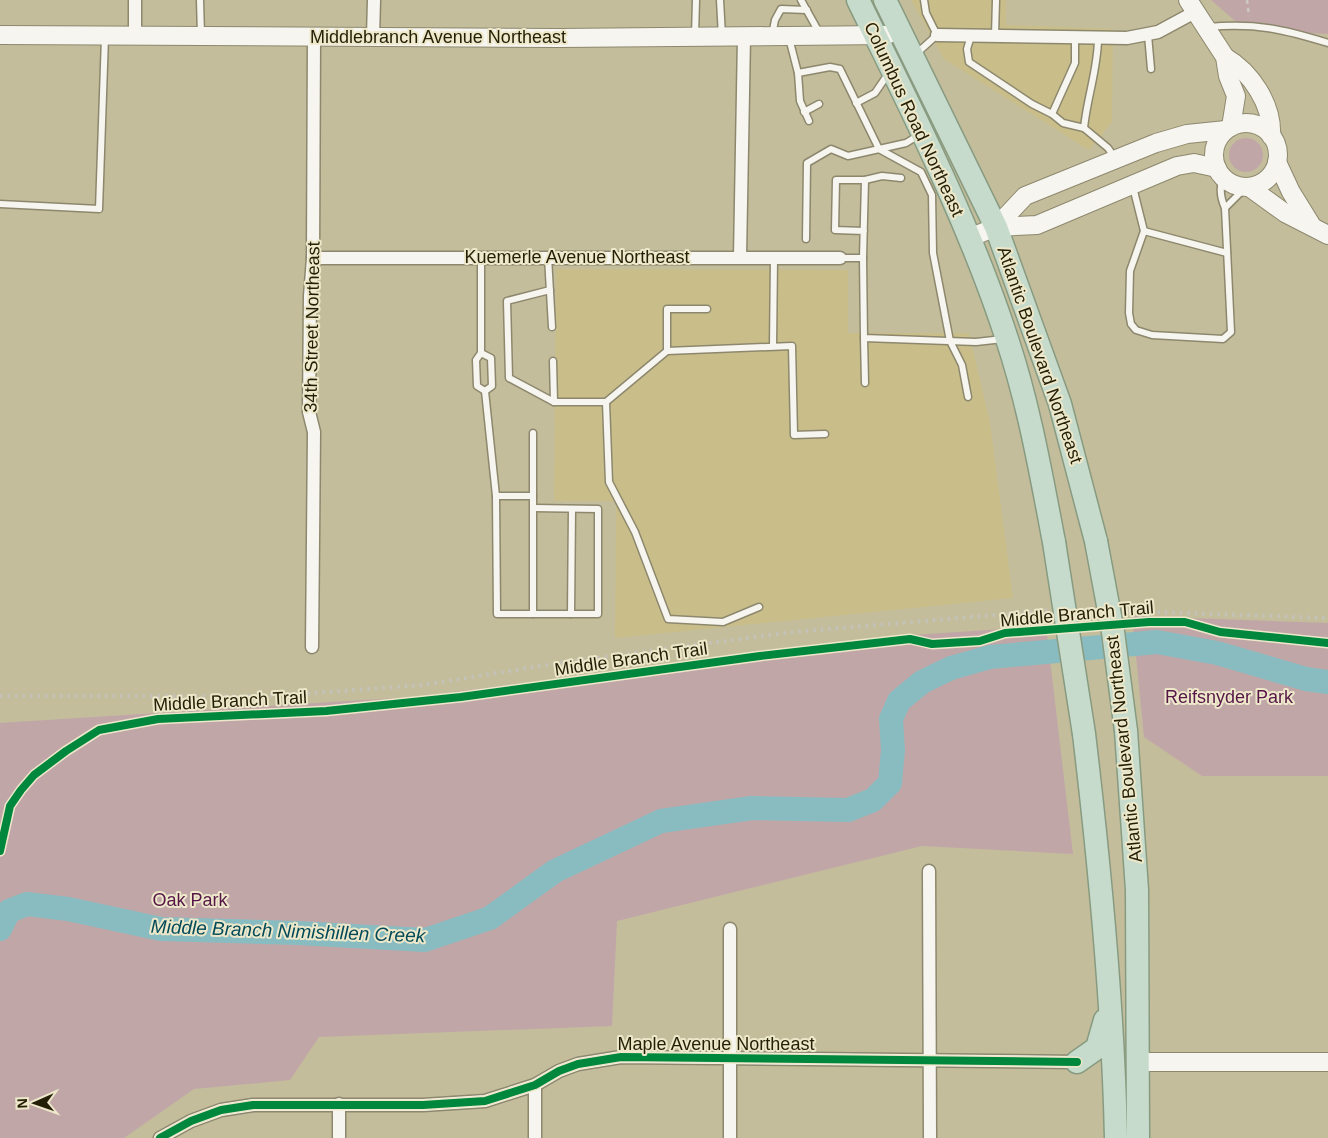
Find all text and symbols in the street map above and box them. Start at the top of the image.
street label: Columbus Road Northeast [860,19,968,219]
street label: Middlebranch Avenue Northeast [310,27,566,47]
street label: 34th Street Northeast [301,241,323,413]
street label: Atlantic Boulevard Northeast [993,244,1087,466]
street label: Kuemerle Avenue Northeast [465,247,689,267]
street label: Middle Branch Trail [999,597,1155,631]
street label: Atlantic Boulevard Northeast [1102,635,1146,863]
street label: Middle Branch Trail [553,638,709,680]
street label: Middle Branch Trail [153,687,307,715]
park label: Reifsnyder Park [1165,687,1294,707]
park label: Oak Park [152,890,229,910]
water label: Middle Branch Nimishillen Creek [150,916,427,946]
street label: Maple Avenue Northeast [618,1034,814,1054]
north arrow [10,1078,60,1128]
text: N [14,1098,30,1109]

